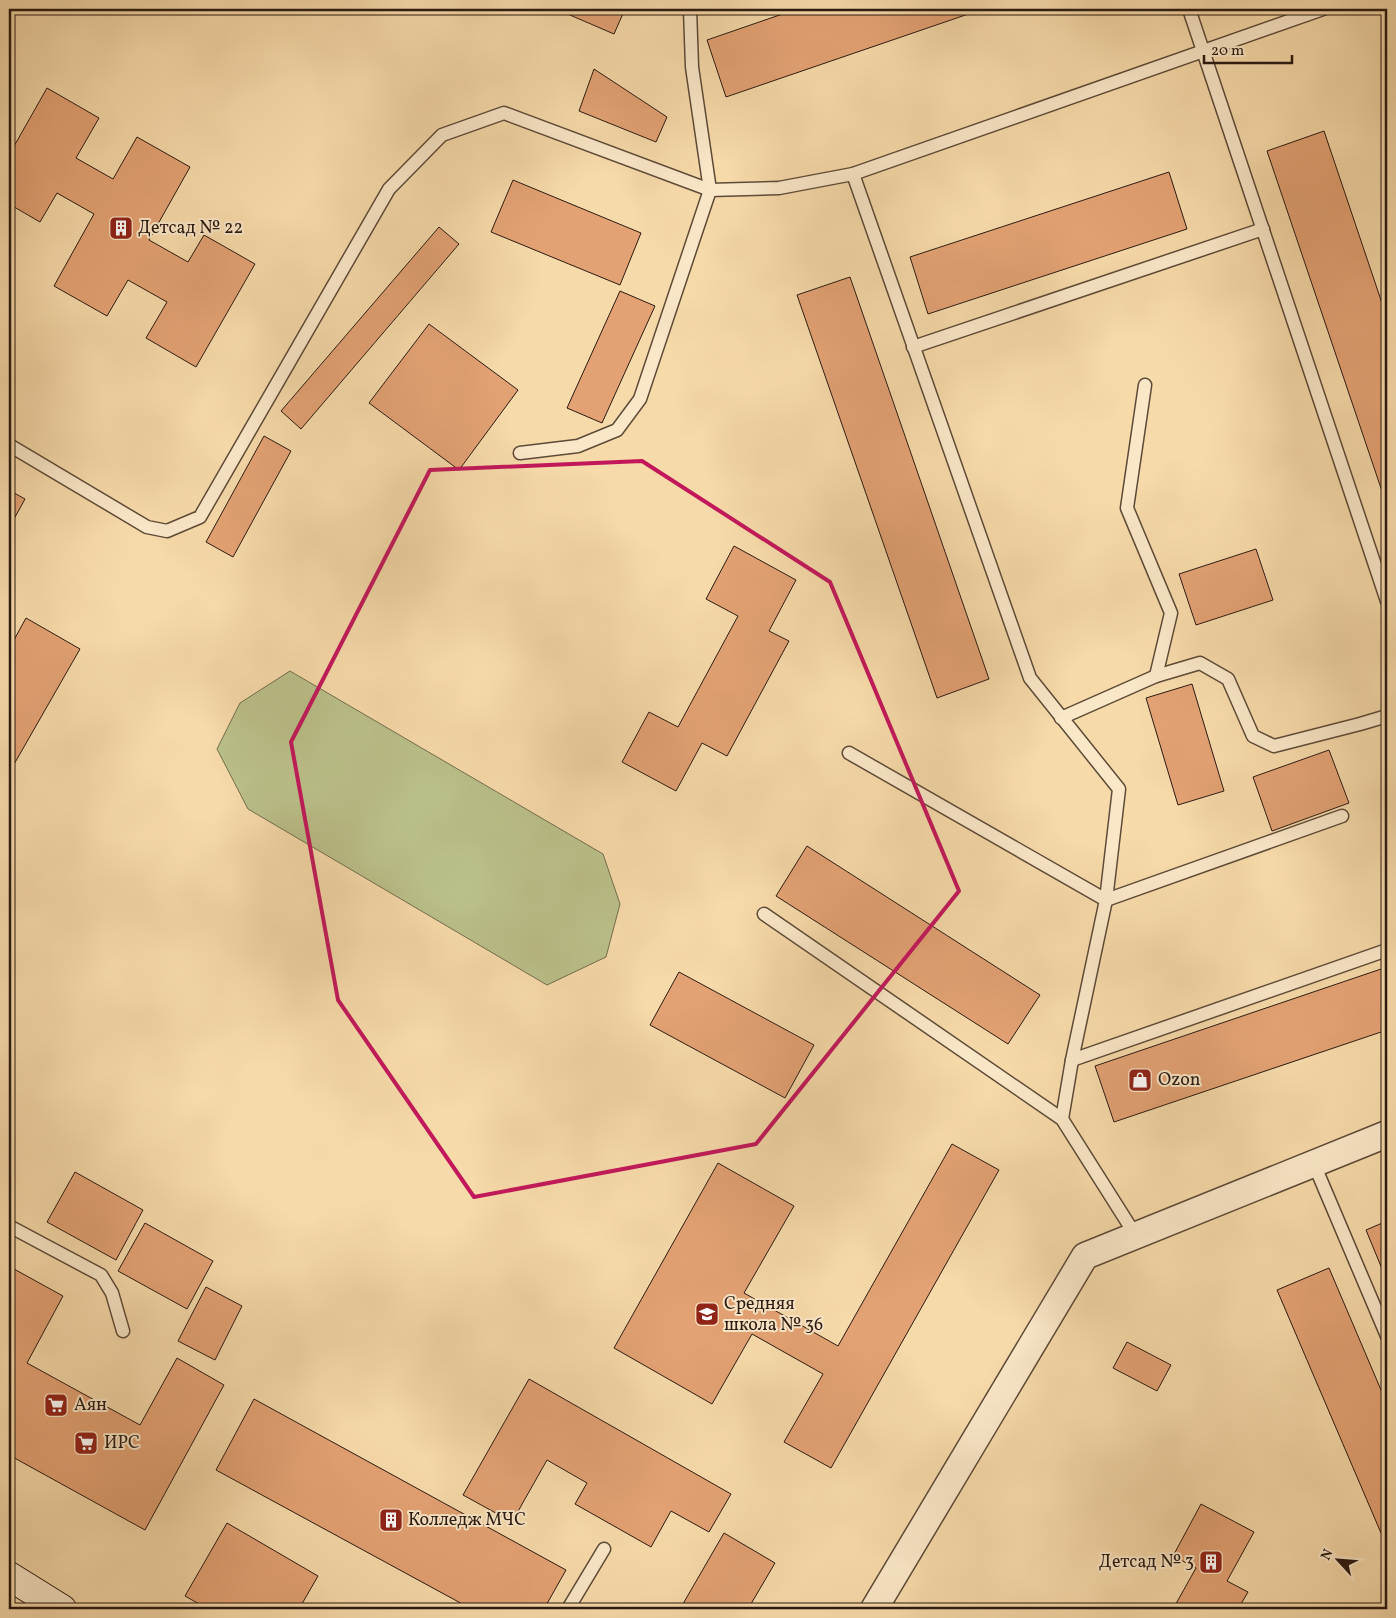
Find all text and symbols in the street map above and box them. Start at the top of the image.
scale bar [1204,32,1291,64]
text: 20 m [1211,41,1244,62]
building icon: Детсад № 22 [108,215,134,241]
place label: Детсад № 22 [138,216,243,241]
shop icon: Ozon [1127,1067,1153,1093]
place label: Ozon [1158,1068,1201,1093]
place label: Средняя школа № 36 [724,1292,823,1338]
school or university icon: Средняя школа № 36 [694,1301,720,1327]
supermarket icon: Аян [43,1392,69,1418]
place label: Аян [74,1393,107,1418]
supermarket icon: ИРС [73,1430,99,1456]
place label: ИРС [104,1431,140,1456]
building icon: Колледж МЧС [378,1507,404,1533]
place label: Колледж МЧС [408,1508,526,1533]
north arrow [1314,1536,1364,1586]
text: N [1317,1546,1338,1564]
building icon: Детсад № 3 [1198,1549,1224,1575]
place label: Детсад № 3 [1099,1550,1194,1575]

